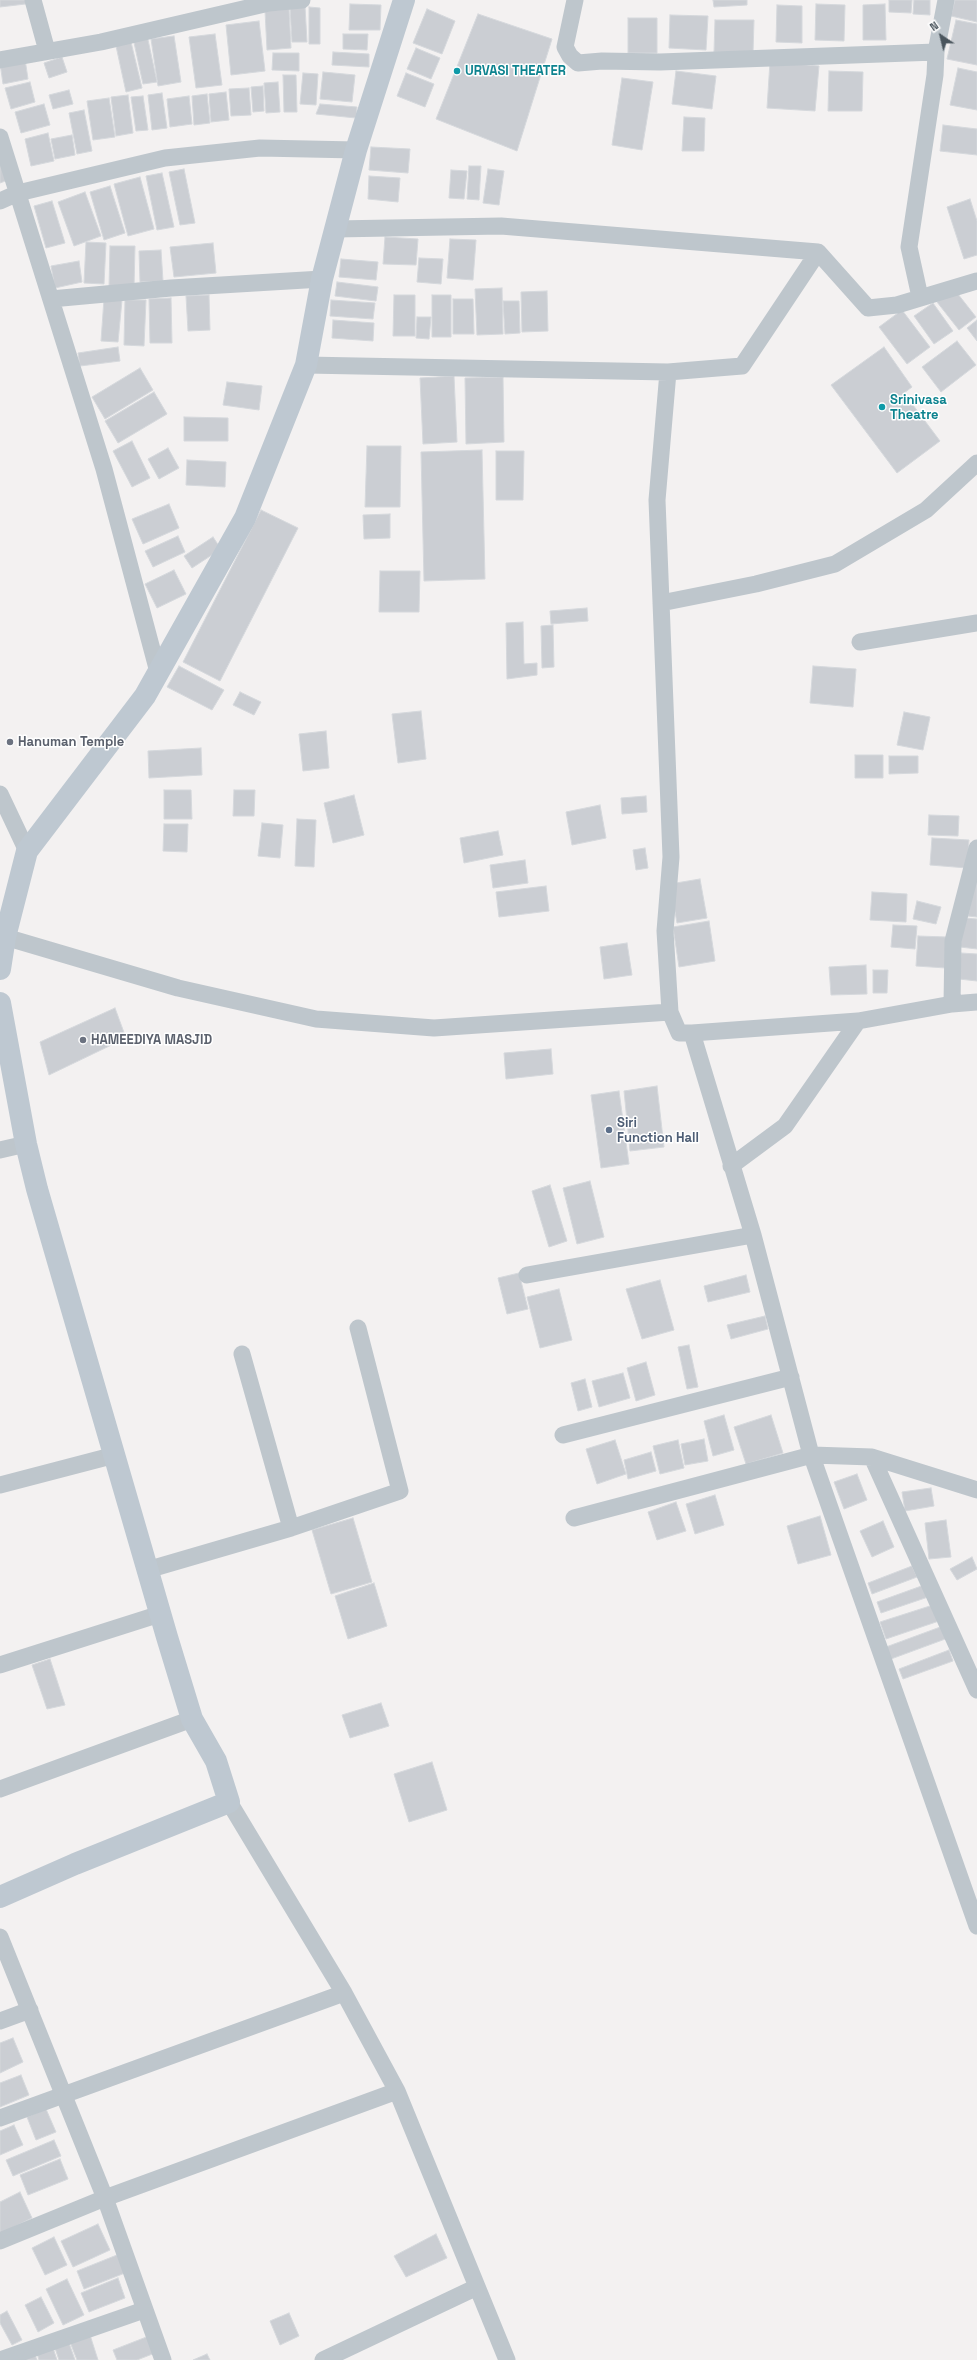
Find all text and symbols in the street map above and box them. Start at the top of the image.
north arrow [921,16,961,56]
text: N [927,18,941,34]
place label: URVASI THEATER [465,63,566,79]
marker: URVASI THEATER [452,66,462,76]
place label: Srinivasa Theatre [890,392,947,423]
marker: Srinivasa Theatre [877,402,887,412]
place label: Hanuman Temple [18,734,124,750]
marker: Hanuman Temple [5,737,15,747]
place label: HAMEEDIYA MASJID [91,1032,212,1048]
marker: HAMEEDIYA MASJID [78,1035,88,1045]
place label: Siri Function Hall [617,1115,699,1146]
marker: Siri Function Hall [604,1125,614,1135]

